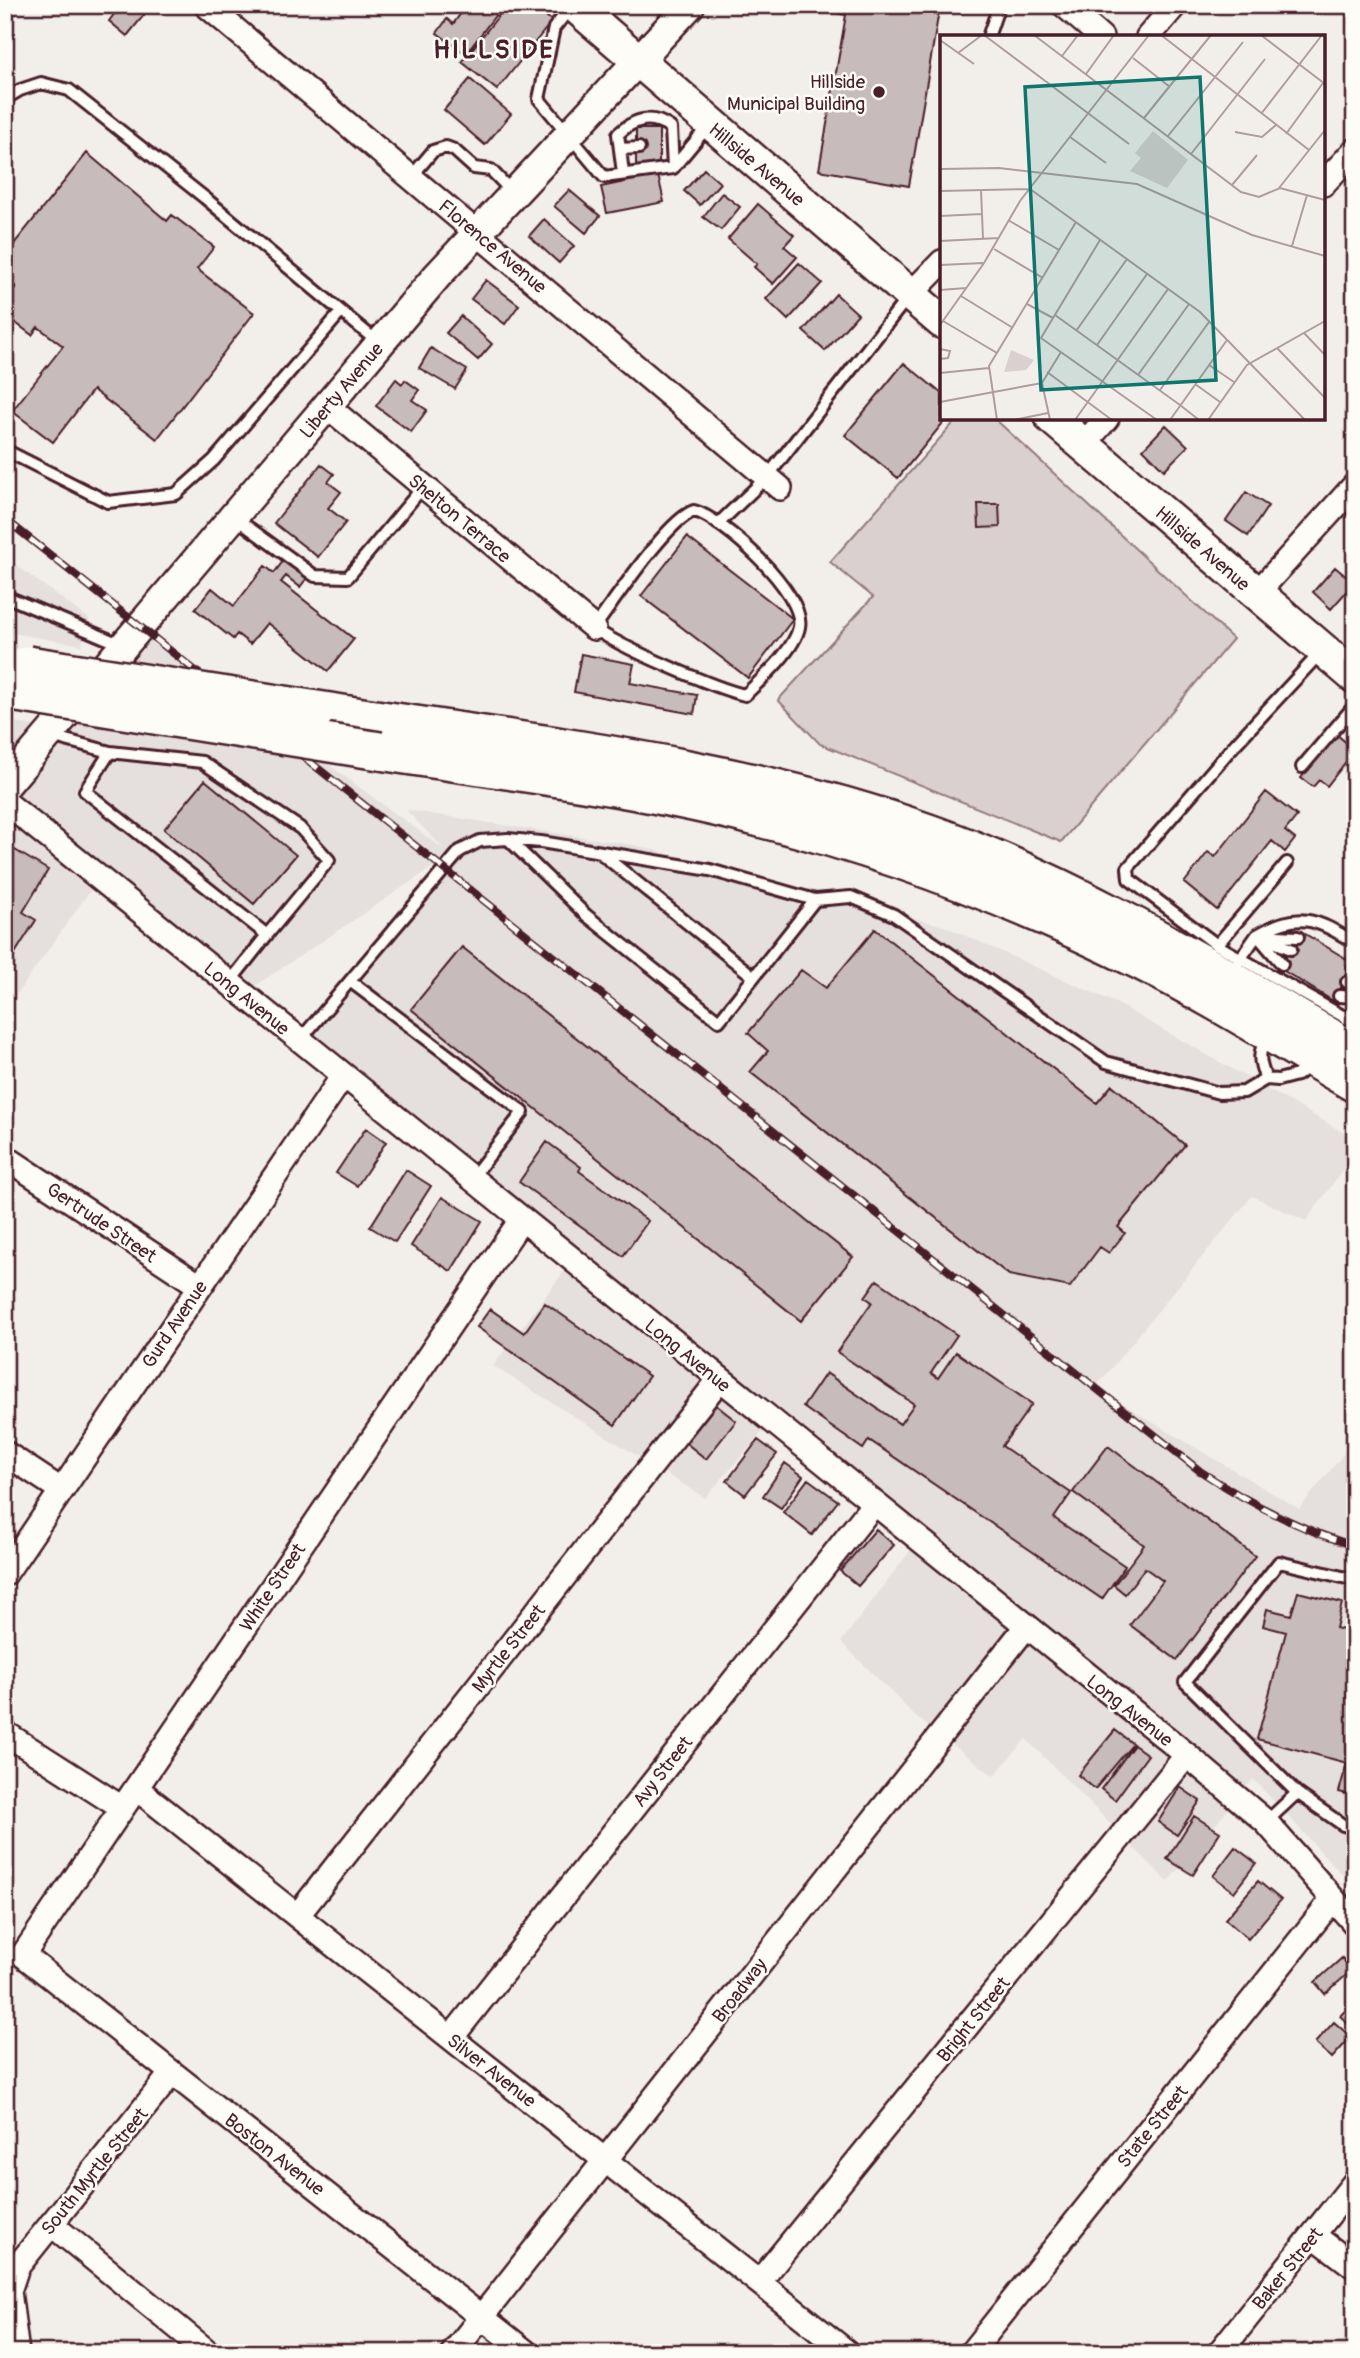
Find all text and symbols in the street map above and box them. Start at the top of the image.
district label: HILLSIDE [433,34,555,66]
inset map [940,35,1325,420]
place label: Hillside Municipal Building [727,70,866,116]
marker: Hillside Municipal Building [871,84,887,100]
street label: Hillside Avenue [704,118,810,212]
street label: Florence Avenue [433,195,552,299]
street label: Liberty Avenue [295,337,389,444]
street label: Shelton Terrace [403,469,516,569]
street label: Hillside Avenue [1150,501,1255,597]
street label: Long Avenue [199,957,295,1041]
street label: Gertrude Street [42,1177,161,1269]
street label: Gurd Avenue [137,1276,213,1373]
street label: Long Avenue [640,1314,736,1398]
street label: White Street [235,1539,311,1636]
street label: Myrtle Street [467,1599,551,1698]
street label: Long Avenue [1081,1669,1178,1753]
street label: Avy Street [628,1731,698,1812]
street label: Broadway [707,1954,772,2028]
street label: Bright Street [932,1972,1016,2067]
street label: Silver Avenue [442,2029,541,2113]
street label: State Street [1112,2080,1194,2173]
street label: South Myrtle Street [36,2103,154,2240]
street label: Boston Avenue [220,2108,330,2202]
street label: Baker Street [1247,2222,1329,2315]

